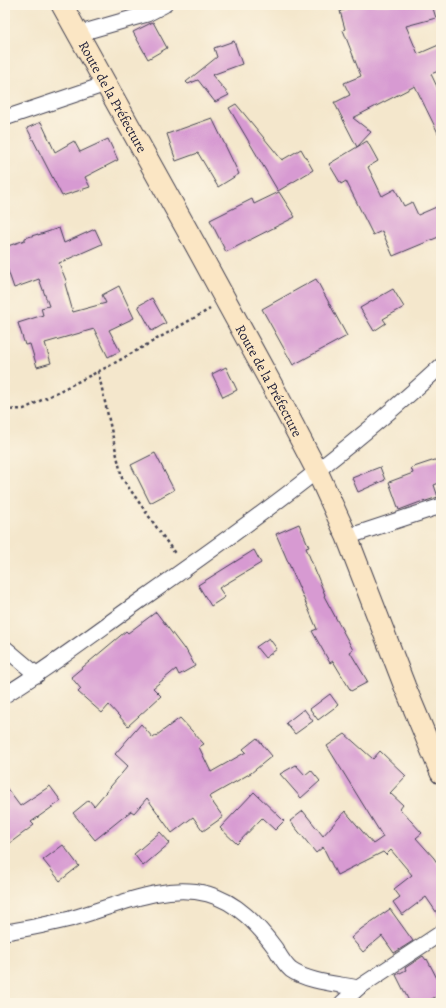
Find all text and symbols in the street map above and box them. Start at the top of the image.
street label: Route de la Préfecture [74,37,152,156]
street label: Route de la Préfecture [231,321,307,440]

